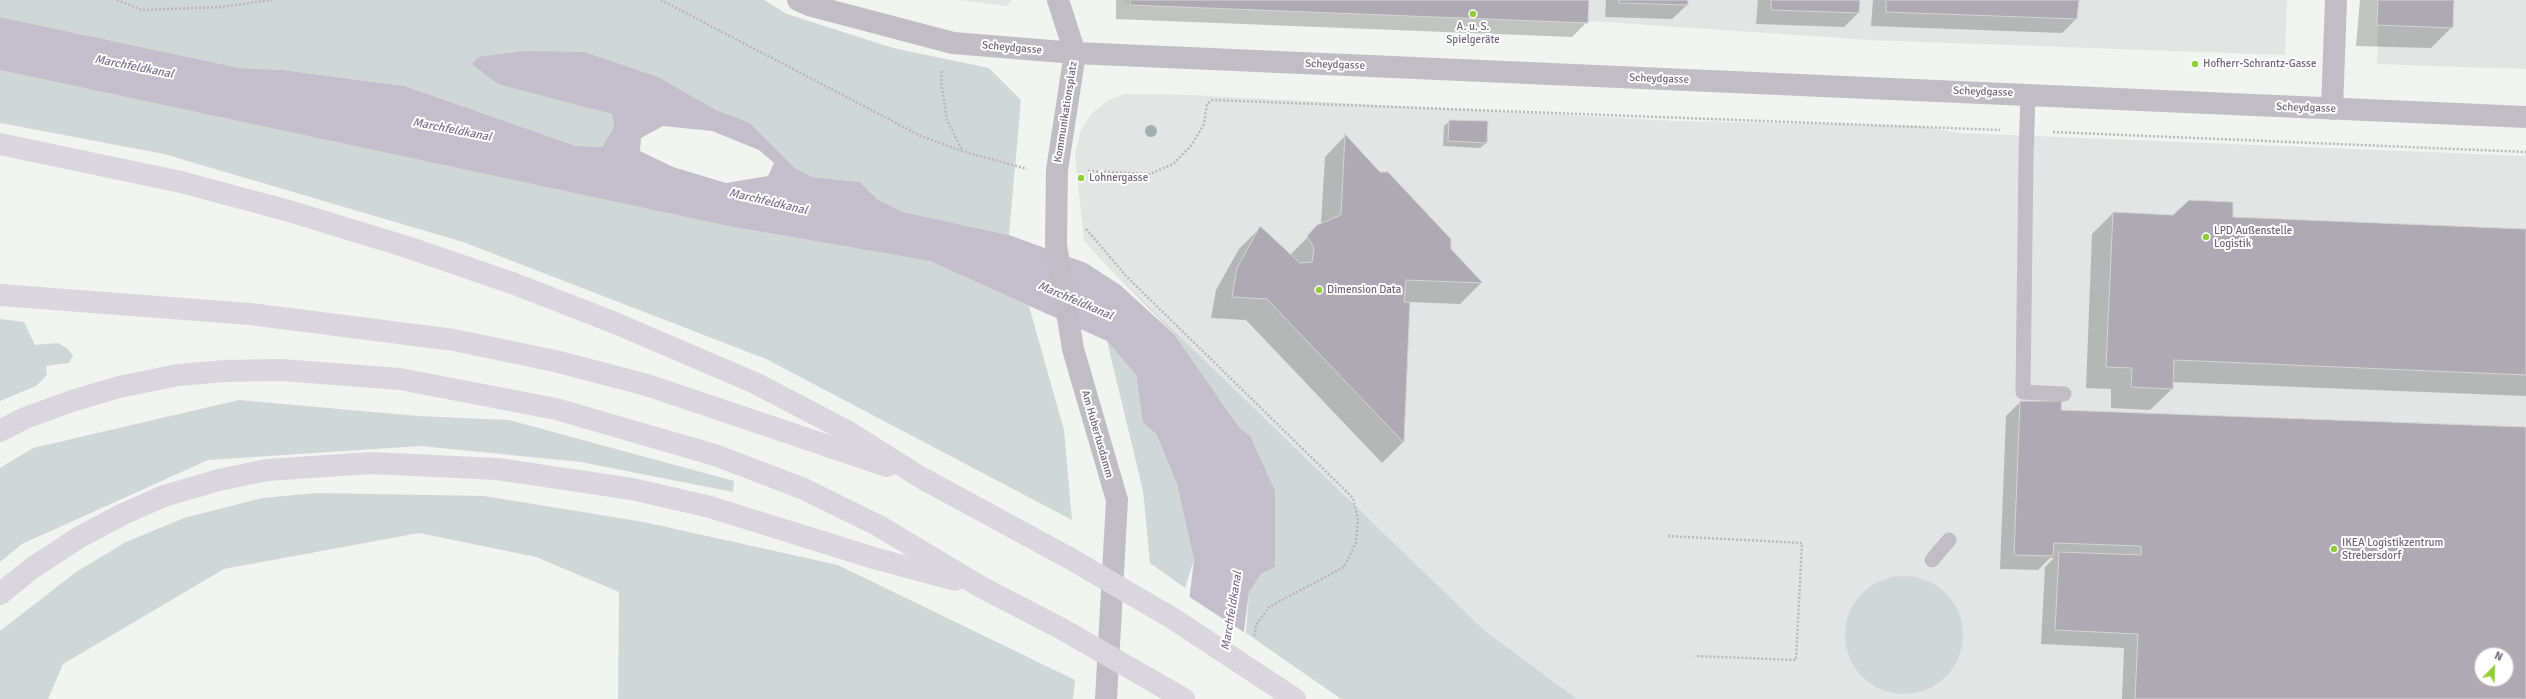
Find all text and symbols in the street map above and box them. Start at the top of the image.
marker: A. u. S. Spielgeräte [1468,9,1478,19]
place label: A. u. S. Spielgeräte [1446,20,1500,46]
street label: Scheydgasse [982,39,1042,57]
water label: Marchfeldkanal [93,52,175,82]
street label: Scheydgasse [1305,57,1365,73]
place label: Hofherr-Schrantz-Gasse [2203,57,2316,71]
marker: Hofherr-Schrantz-Gasse [2190,59,2200,69]
street label: Kommunikationsplatz [1051,60,1081,164]
street label: Scheydgasse [1629,71,1689,87]
street label: Scheydgasse [1953,84,2013,100]
street label: Scheydgasse [2276,100,2336,116]
water label: Marchfeldkanal [411,115,493,145]
place label: Lohnergasse [1089,171,1148,185]
marker: Lohnergasse [1076,173,1086,183]
water label: Marchfeldkanal [727,186,809,218]
place label: LPD Außenstelle Logistik [2214,224,2292,250]
marker: LPD Außenstelle Logistik [2201,232,2211,242]
water label: Marchfeldkanal [1035,279,1115,323]
place label: Dimension Data [1327,283,1401,297]
marker: Dimension Data [1314,285,1324,295]
street label: Am Hubertusdamm [1078,389,1116,479]
place label: IKEA Logistikzentrum Strebersdorf [2342,536,2443,562]
marker: IKEA Logistikzentrum Strebersdorf [2329,544,2339,554]
water label: Marchfeldkanal [1219,570,1245,652]
north arrow [2474,647,2514,687]
text: N [2492,649,2505,664]

